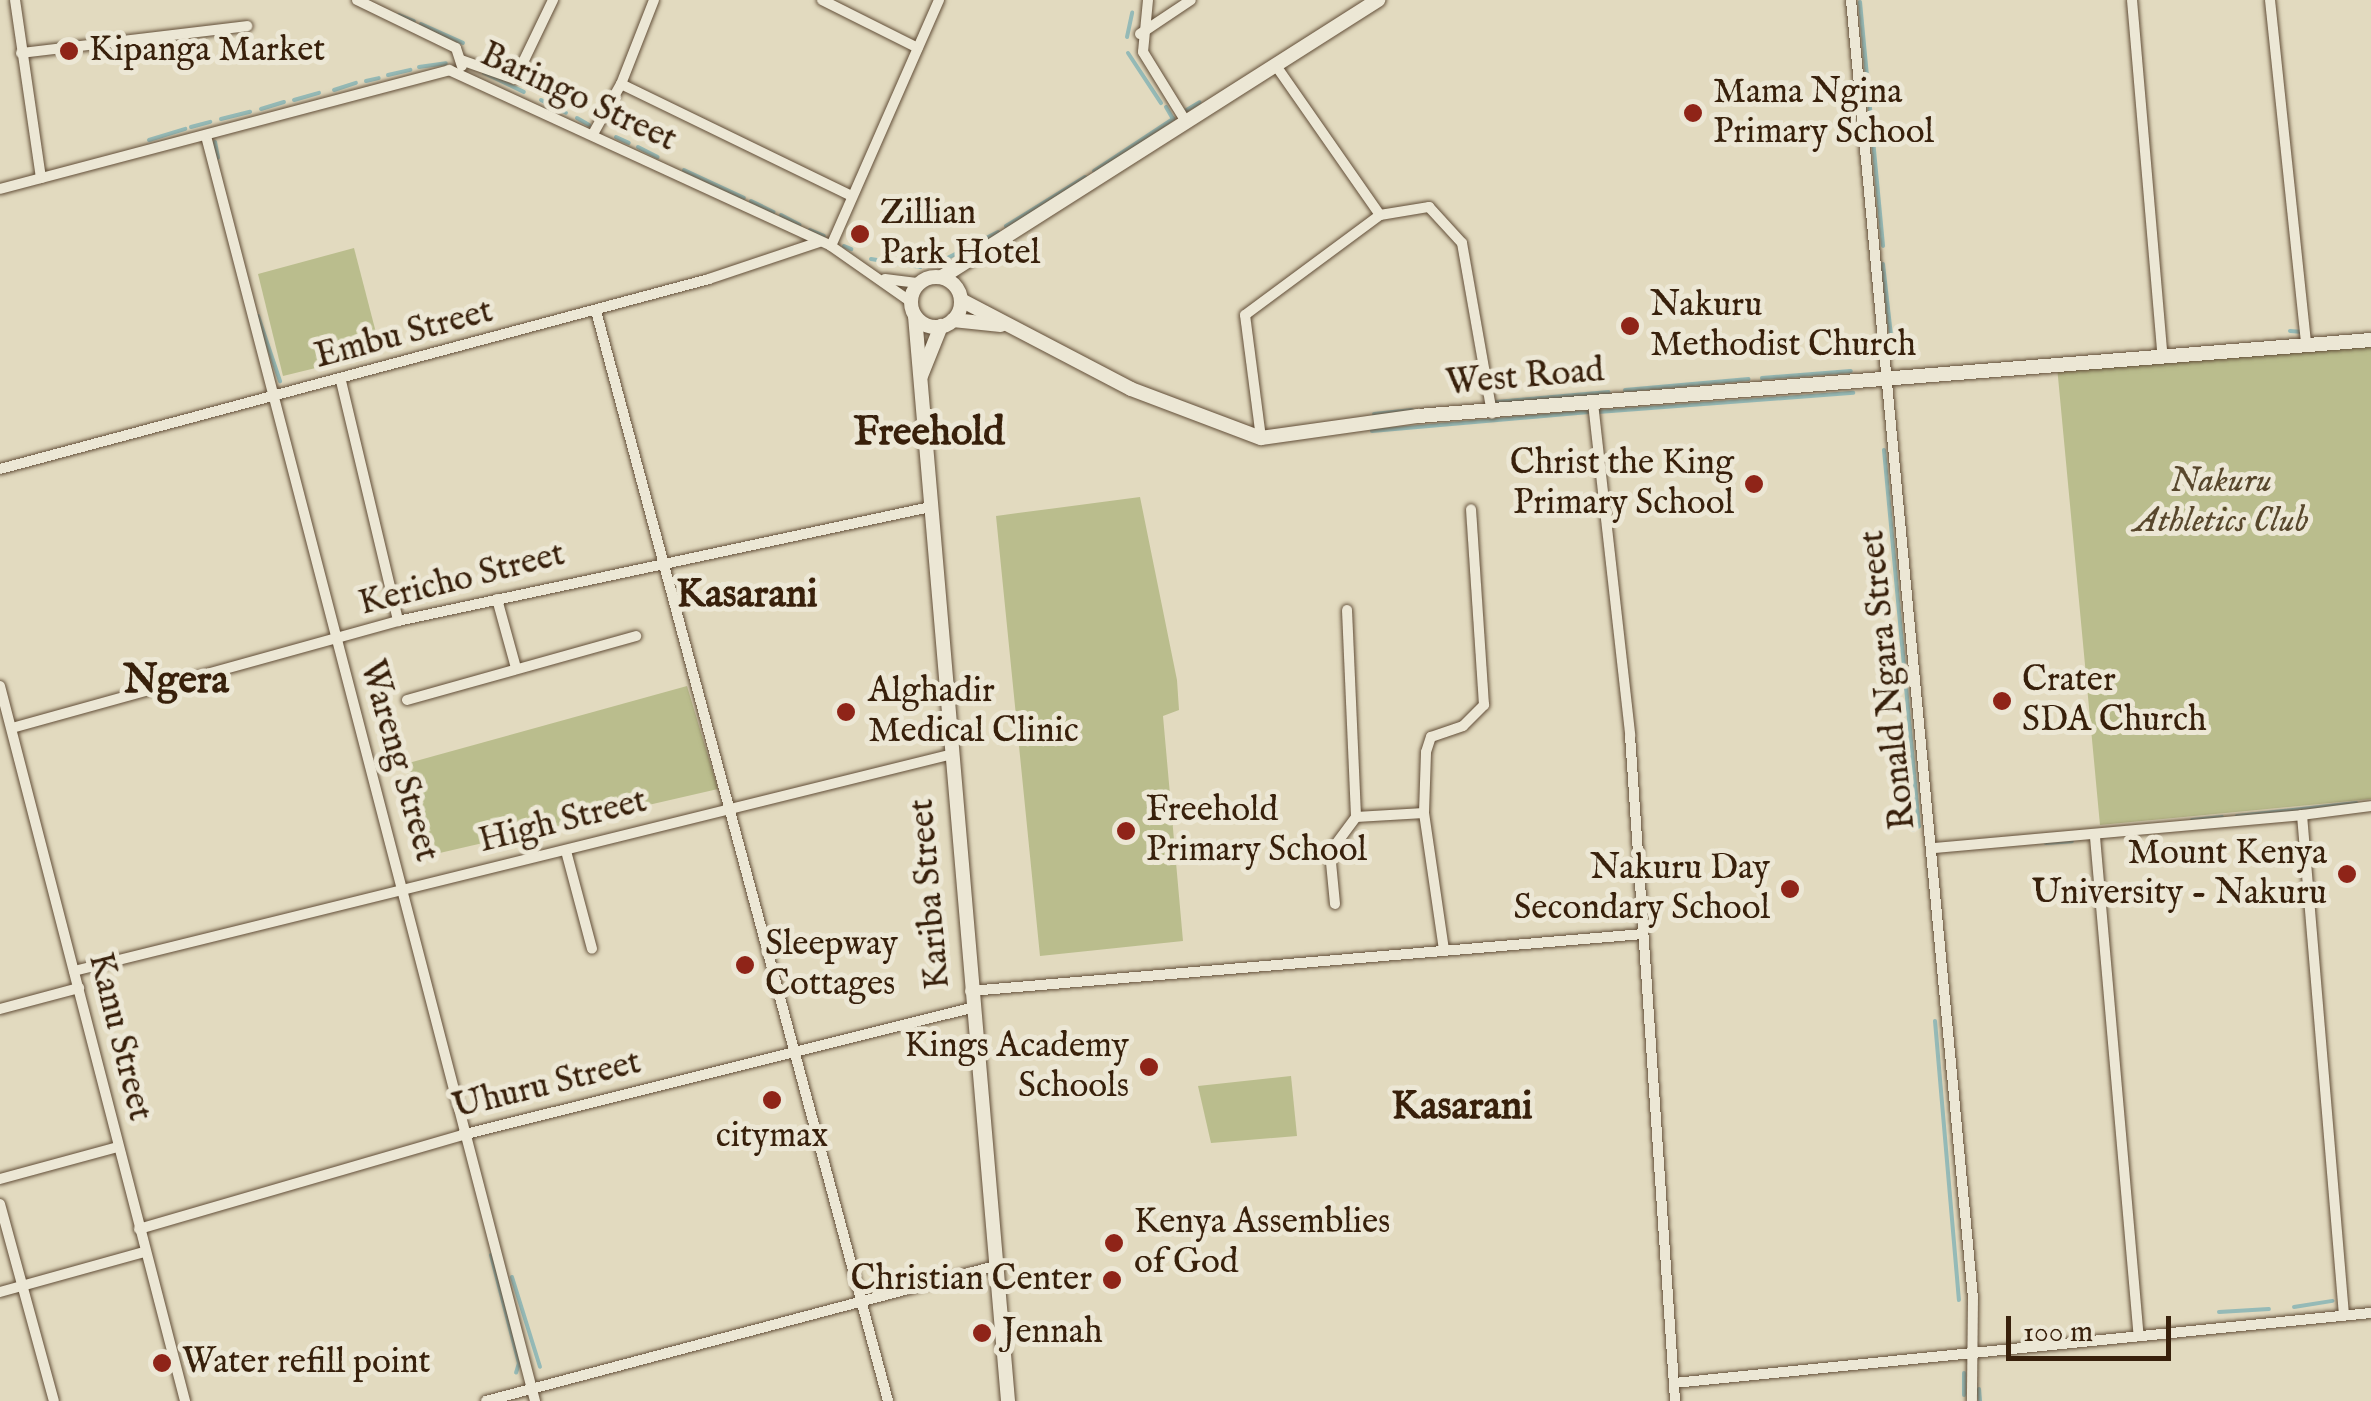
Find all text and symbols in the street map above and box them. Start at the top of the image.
place label: Kipanga Market [89,30,325,72]
street label: Baringo Street [473,34,683,162]
marker: Kipanga Market [58,40,80,62]
place label: Mama Ngina Primary School [1713,72,1934,154]
marker: Mama Ngina Primary School [1682,102,1704,124]
place label: Zillian Park Hotel [880,193,1040,275]
marker: Zillian Park Hotel [849,223,871,245]
place label: Nakuru Methodist Church [1650,285,1916,367]
street label: Embu Street [310,291,498,379]
marker: Nakuru Methodist Church [1619,315,1641,337]
street label: West Road [1444,350,1606,406]
district label: Freehold [854,410,1004,458]
place label: Christ the King Primary School [1510,443,1734,525]
park label: Nakuru Athletics Club [2134,461,2308,543]
marker: Christ the King Primary School [1743,473,1765,495]
street label: Ronald Ngara Street [1852,528,1926,832]
street label: Kericho Street [355,534,569,626]
district label: Kasarani [676,572,818,620]
street label: Wareng Street [349,656,447,866]
district label: Ngera [123,658,229,706]
place label: Crater SDA Church [2022,660,2207,742]
place label: Alghadir Medical Clinic [868,671,1079,753]
marker: Crater SDA Church [1991,690,2013,712]
marker: Alghadir Medical Clinic [833,699,859,725]
street label: High Street [475,781,651,863]
place label: Freehold Primary School [1146,790,1367,872]
street label: Kariba Street [902,797,960,991]
marker: Freehold Primary School [1115,820,1137,842]
place label: Mount Kenya University - Nakuru [2032,833,2327,915]
place label: Nakuru Day Secondary School [1513,848,1770,930]
marker: Mount Kenya University - Nakuru [2336,863,2358,885]
marker: Nakuru Day Secondary School [1779,878,1801,900]
place label: Sleepway Cottages [765,924,898,1006]
street label: Kanu Street [78,949,160,1125]
marker: Sleepway Cottages [734,954,756,976]
place label: Kings Academy Schools [904,1026,1129,1108]
street label: Uhuru Street [449,1042,645,1130]
marker: Kings Academy Schools [1138,1056,1160,1078]
district label: Kasarani [1391,1084,1533,1132]
marker: citymax [761,1089,783,1111]
place label: citymax [716,1116,828,1158]
place label: Kenya Assemblies of God [1134,1202,1390,1284]
marker: Kenya Assemblies of God [1103,1232,1125,1254]
place label: Christian Center [850,1259,1092,1301]
marker: Christian Center [1101,1269,1123,1291]
scale bar [2011,1296,2176,1358]
place label: Jennah [1002,1312,1103,1354]
text: 100 m [2023,1314,2093,1352]
marker: Jennah [971,1322,993,1344]
place label: Water refill point [182,1342,431,1384]
marker: Water refill point [151,1352,173,1374]

